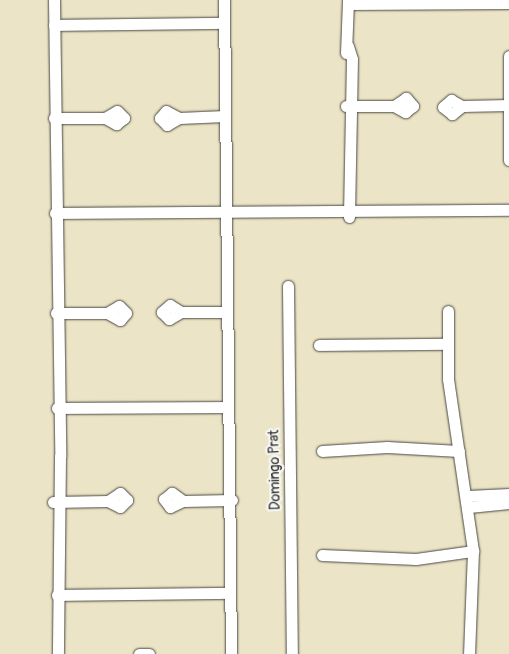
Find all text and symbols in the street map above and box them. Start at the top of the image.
street label: Domingo Prat [266,430,284,510]

